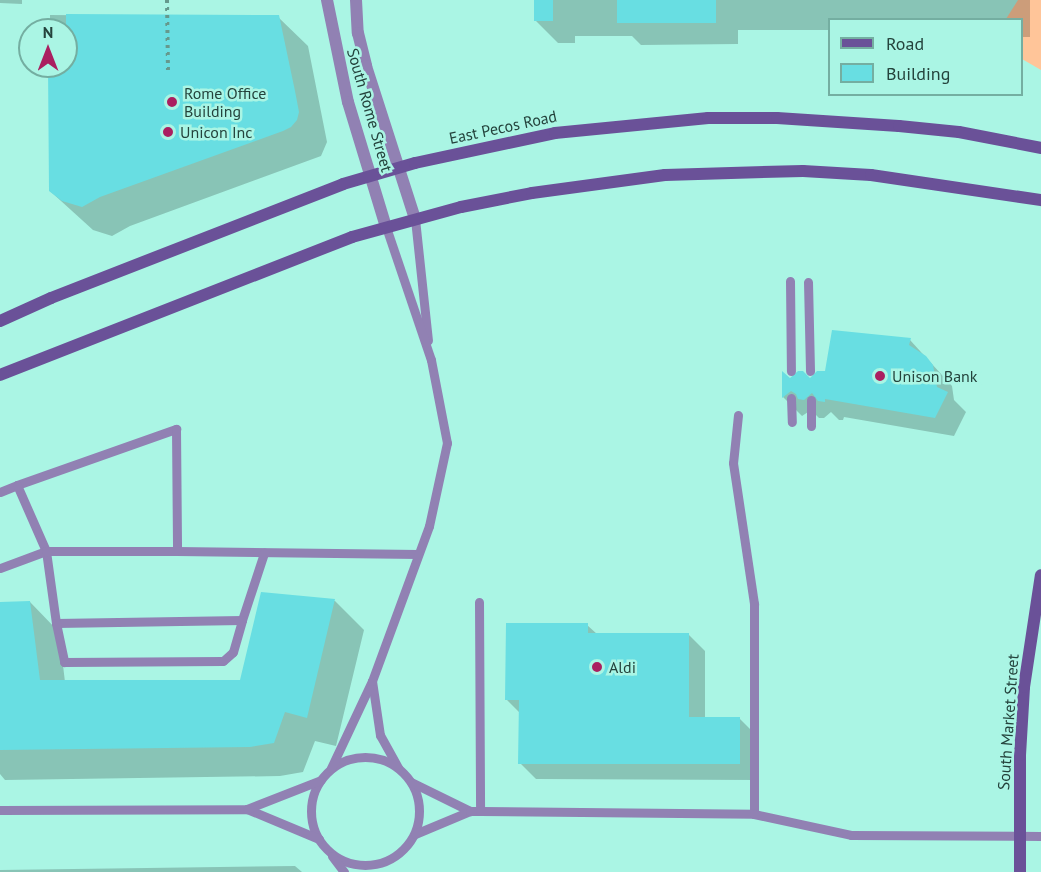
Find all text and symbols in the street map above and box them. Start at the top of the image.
north arrow [18,18,78,78]
legend [828,18,1023,96]
text: N [43,22,53,42]
text: Road [886,32,924,55]
street label: South Rome Street [343,46,397,174]
text: Building [886,62,950,85]
place label: Rome Office Building [184,83,266,121]
marker: Rome Office Building [165,95,179,109]
street label: East Pecos Road [447,106,559,148]
place label: Unicon Inc [180,122,253,142]
marker: Unicon Inc [161,125,175,139]
place label: Unison Bank [892,366,978,386]
marker: Unison Bank [873,369,887,383]
street label: South Market Street [994,653,1022,791]
place label: Aldi [609,657,636,677]
marker: Aldi [590,660,604,674]

